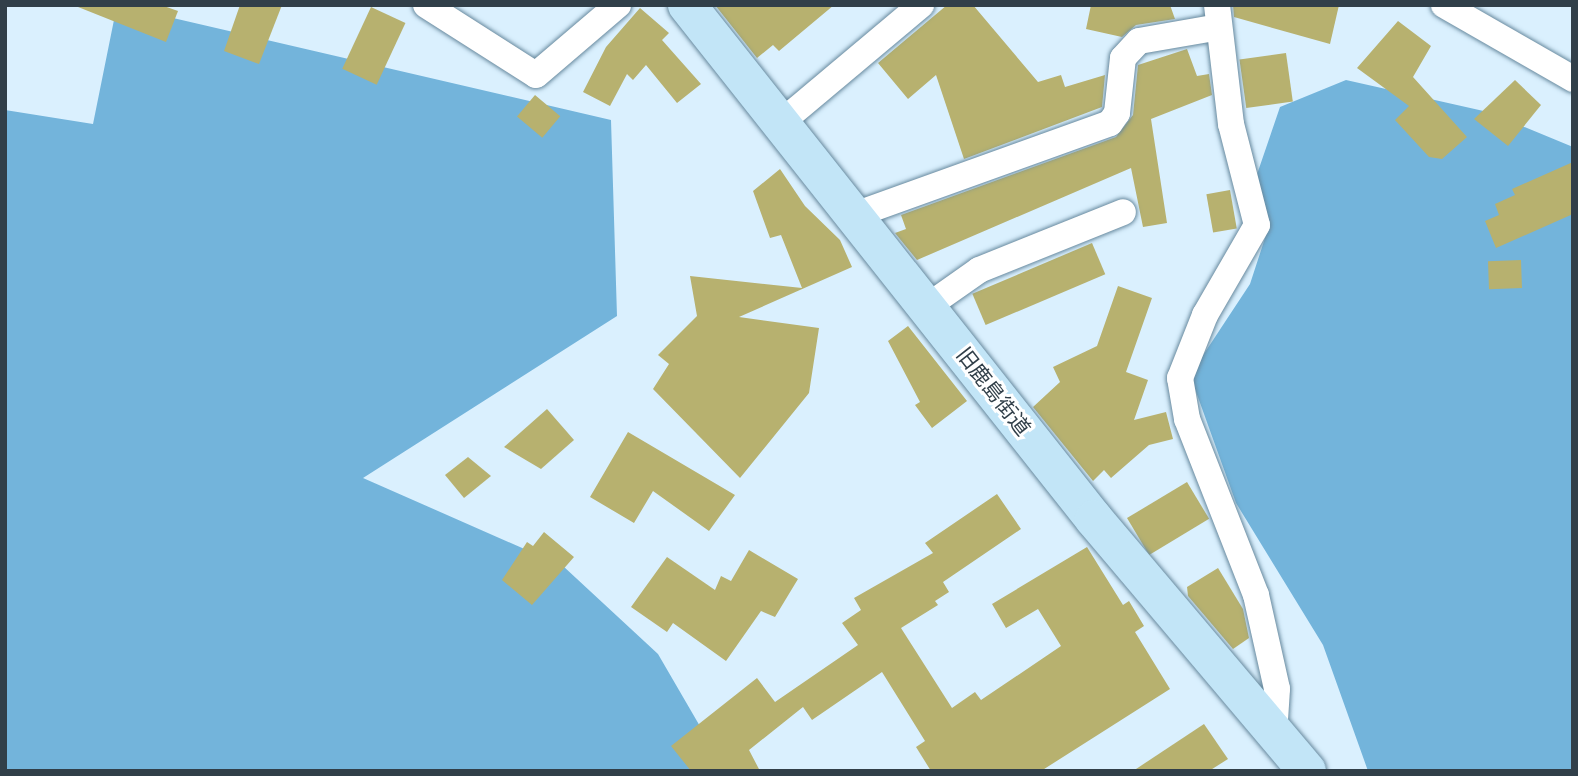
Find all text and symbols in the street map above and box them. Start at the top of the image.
street label: 旧鹿島街道 [952,342,1036,440]

